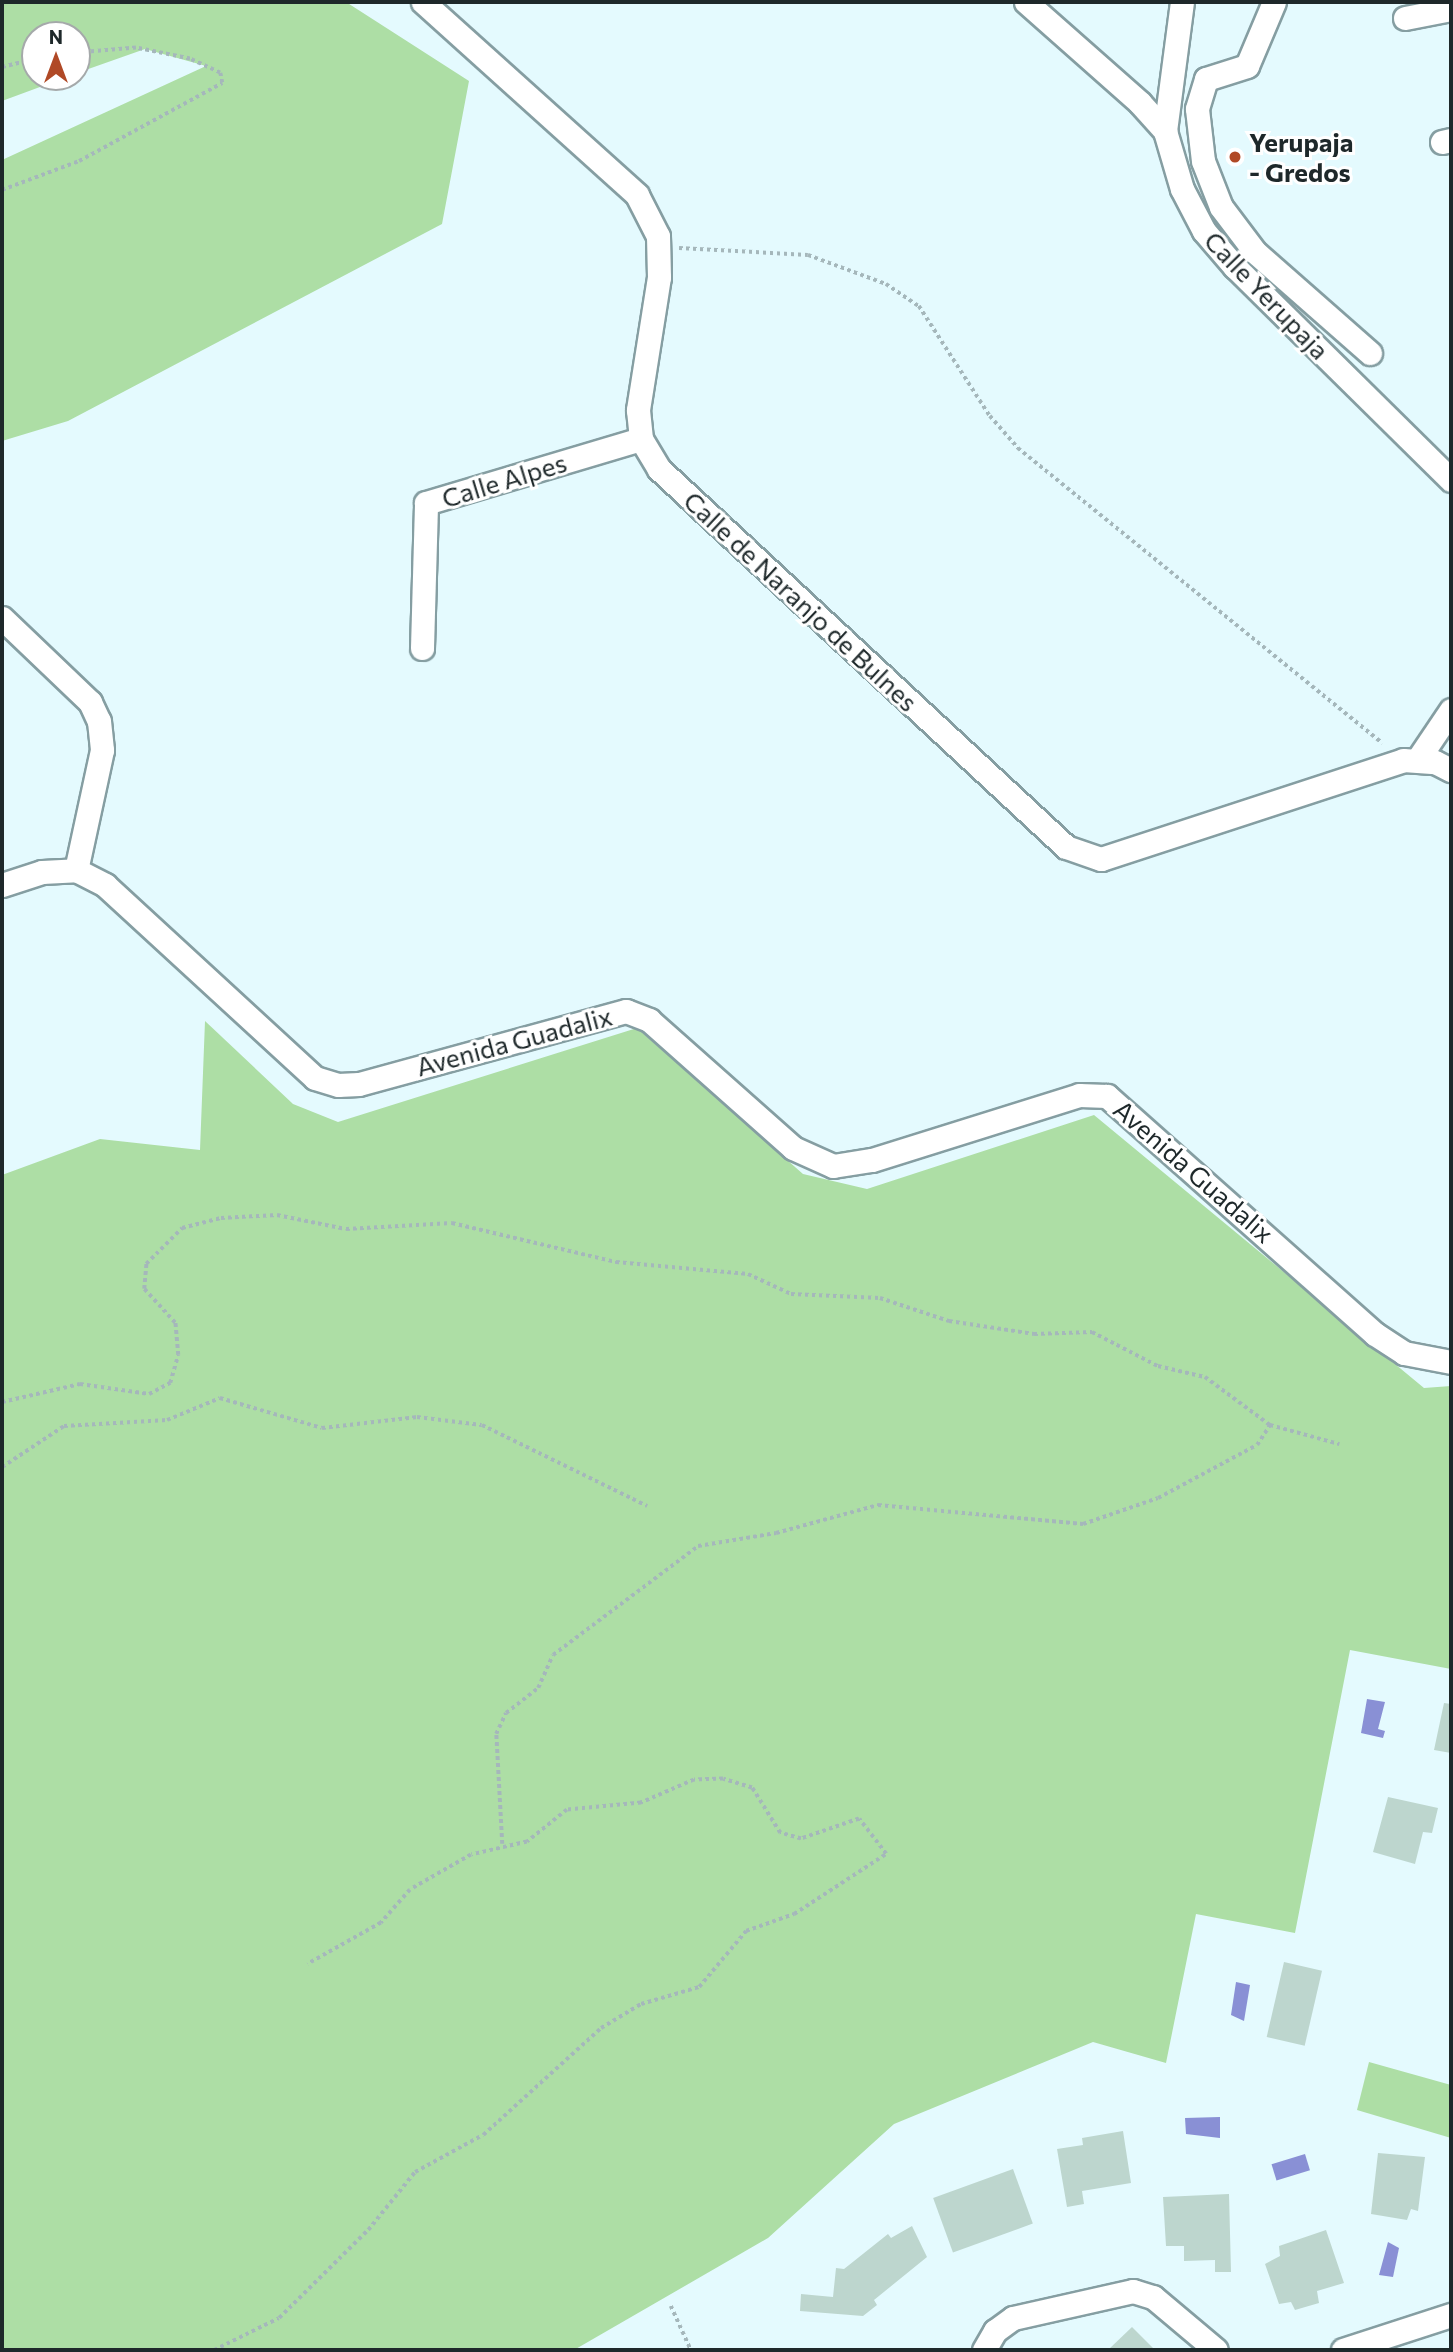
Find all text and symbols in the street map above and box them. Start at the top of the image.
north arrow [21,21,91,91]
text: N [49,25,63,48]
place label: Yerupaja - Gredos [1249,126,1353,188]
marker: Yerupaja - Gredos [1227,149,1243,165]
street label: Calle Yerupaja [1198,225,1336,365]
street label: Calle Alpes [438,446,570,514]
street label: Calle de Naranjo de Bulnes [678,485,924,717]
street label: Avenida Guadalix [413,1000,615,1082]
street label: Avenida Guadalix [1108,1093,1280,1249]

